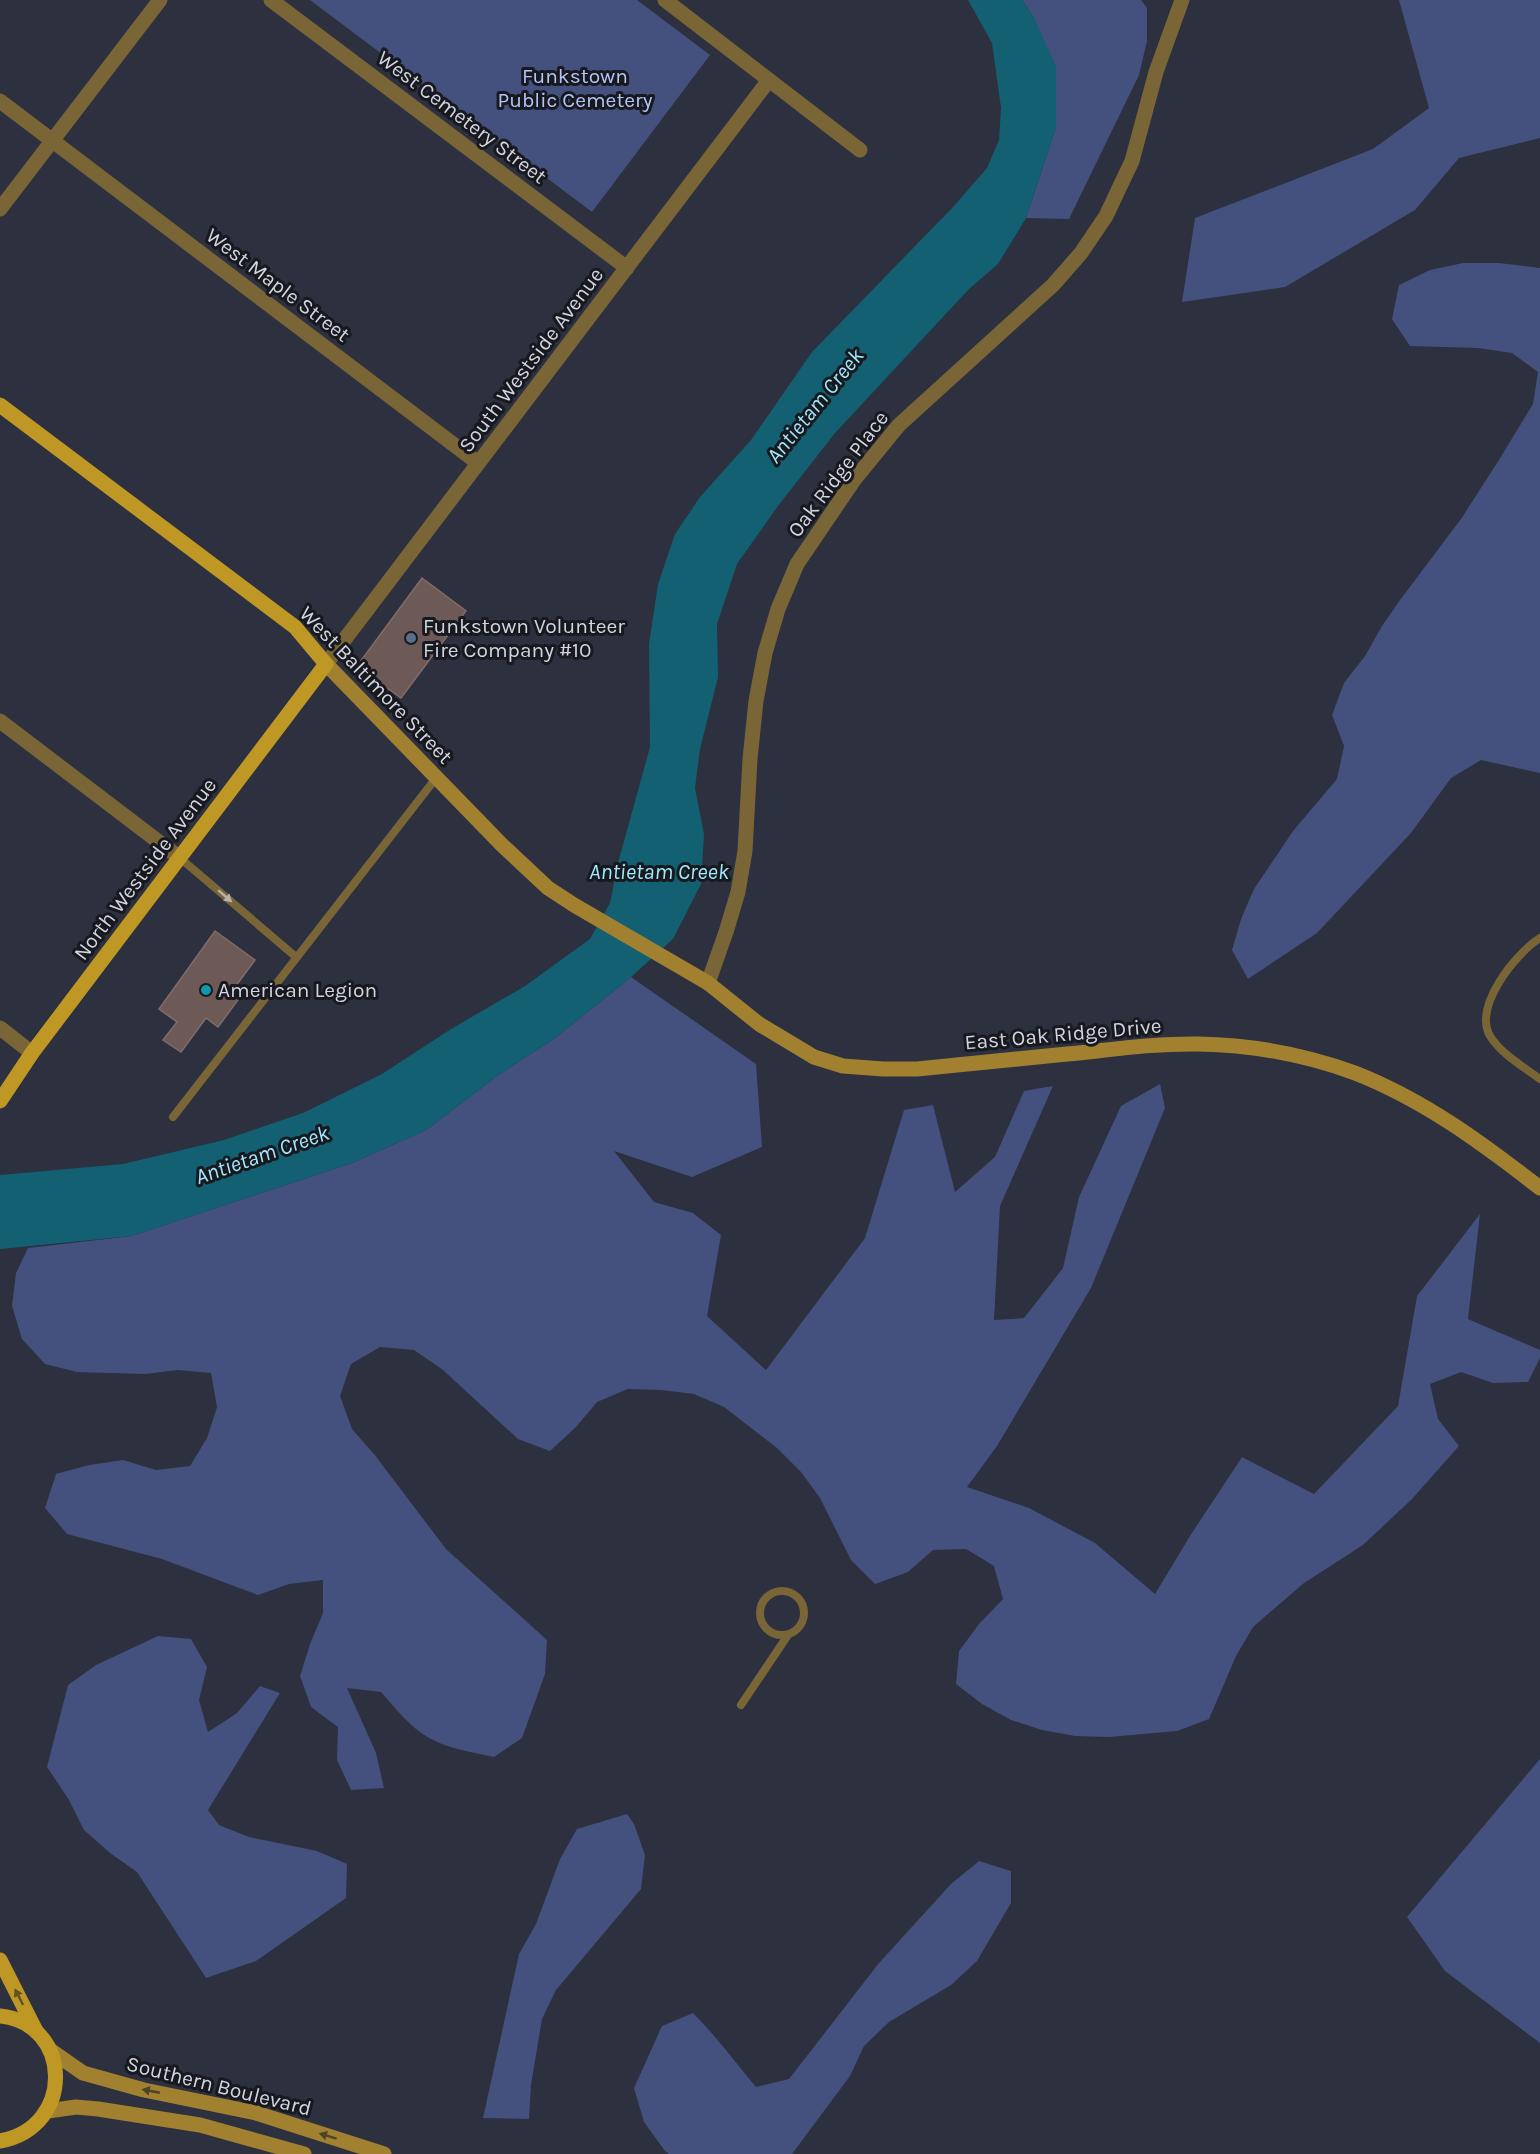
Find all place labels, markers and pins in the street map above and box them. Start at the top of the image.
place label: Funkstown Volunteer Fire Company #10 [423,614,625,662]
marker: Funkstown Volunteer Fire Company #10 [404,631,418,645]
place label: American Legion [218,978,377,1002]
marker: American Legion [199,983,213,997]

